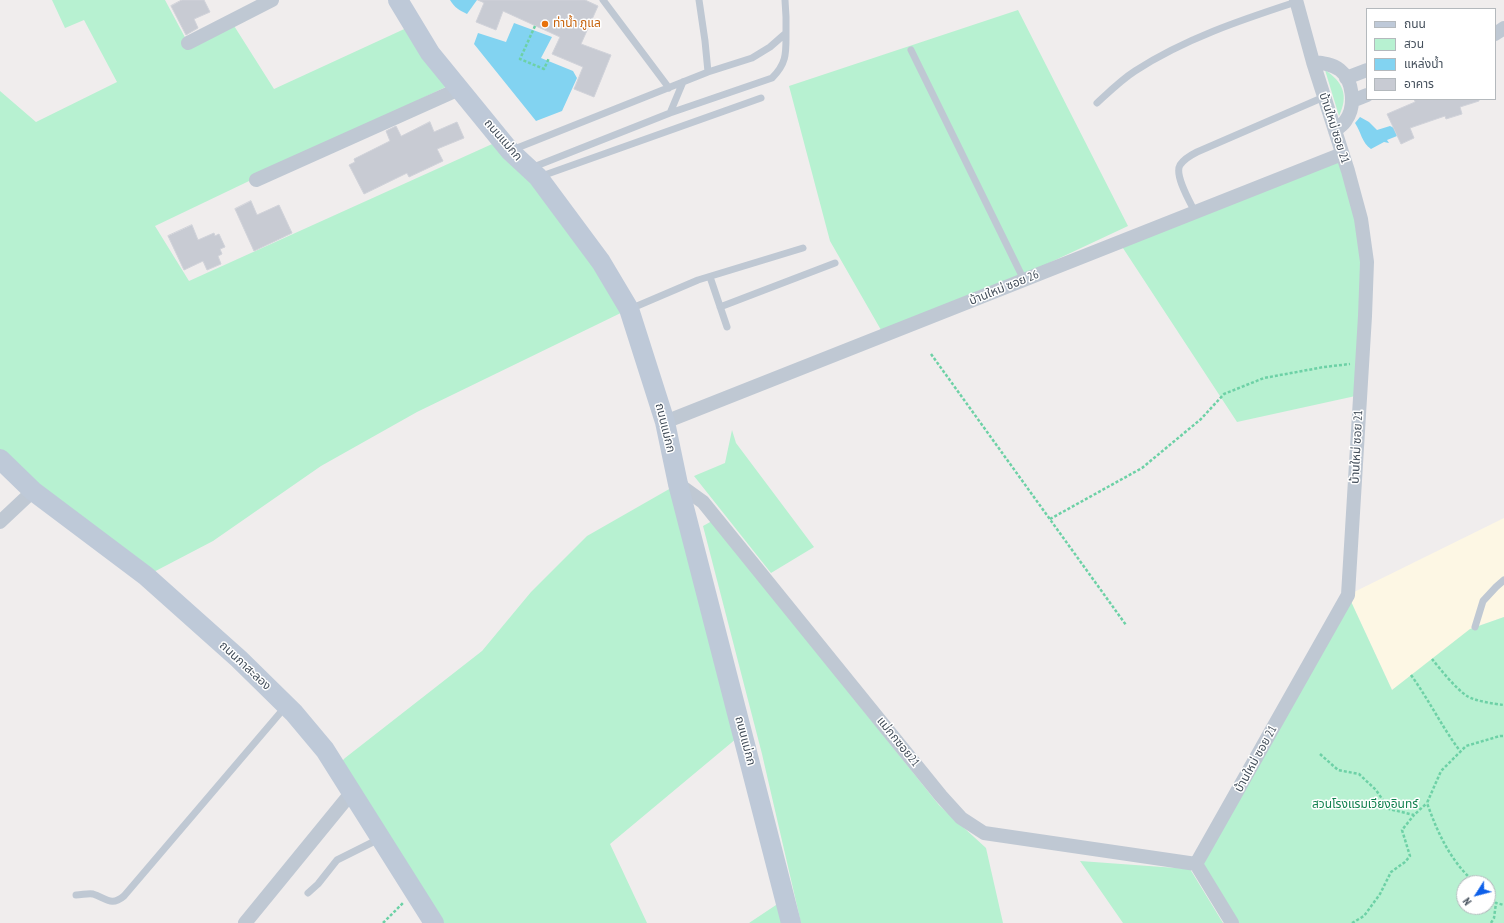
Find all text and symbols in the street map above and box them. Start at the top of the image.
legend [1366,8,1496,100]
text: ถนน [1404,16,1426,31]
place label: ท่าน้ำ ภูแล [553,17,601,31]
marker: ท่าน้ำ ภูแล [540,19,550,29]
text: สวน [1404,36,1424,51]
text: แหล่งน้ำ [1404,56,1443,71]
text: อาคาร [1404,76,1434,91]
street label: บ้านใหม่ ซอย 21 [1316,91,1352,165]
street label: ถนนแม่กก [481,116,525,164]
street label: บ้านใหม่ ซอย 26 [967,267,1041,309]
street label: ถนนแม่กก [652,402,678,454]
street label: บ้านใหม่ ซอย 21 [1348,410,1366,484]
street label: ถนนกาสะลอง [216,639,274,693]
street label: แม่กกซอย21 [874,714,922,770]
street label: ถนนแม่กก [732,715,758,767]
street label: บ้านใหม่ ซอย 21 [1232,723,1280,795]
park label: สวนโรงแรมเวียงอินทร์ [1312,798,1418,812]
north arrow [1456,875,1496,915]
text: N [1460,895,1475,908]

